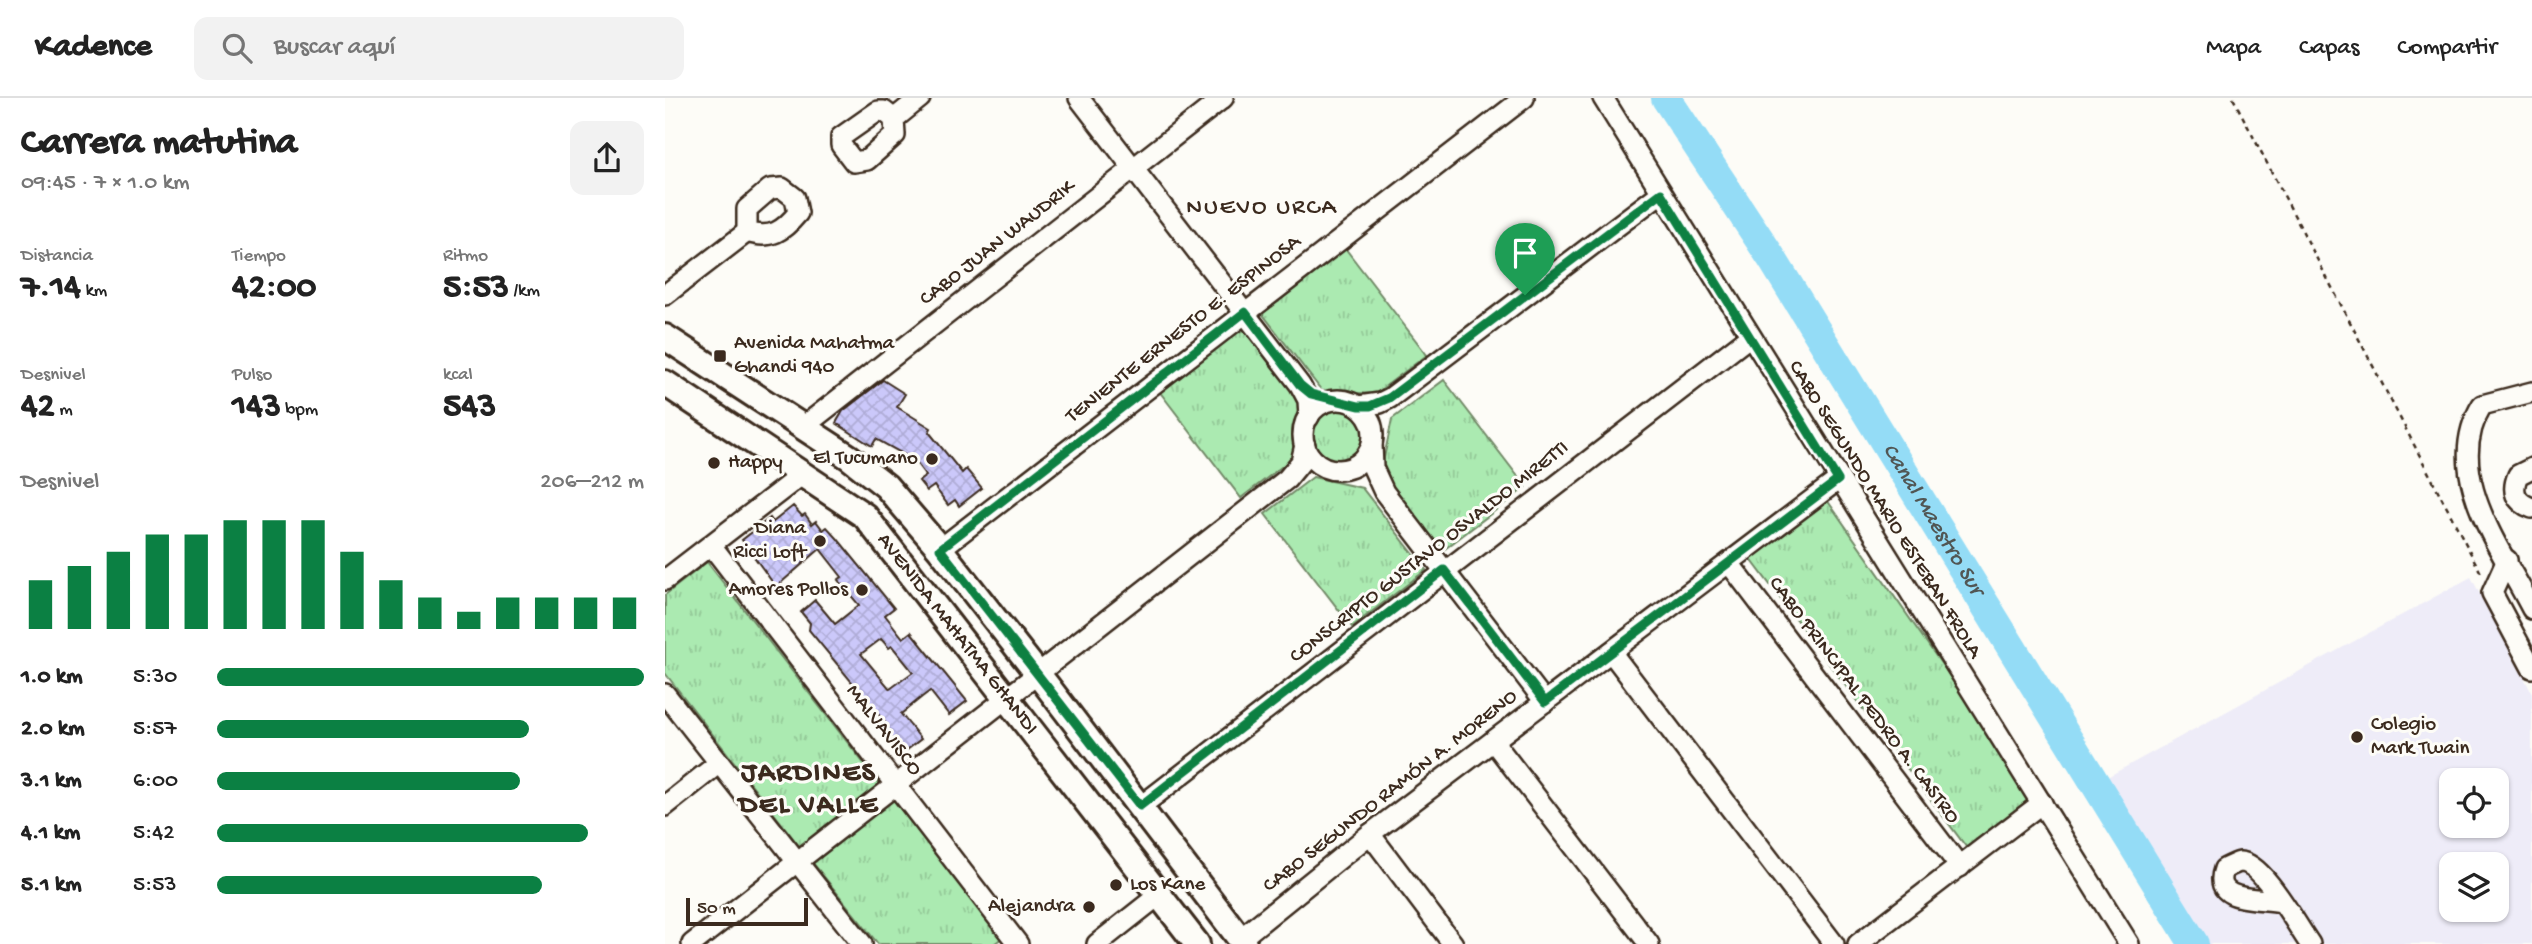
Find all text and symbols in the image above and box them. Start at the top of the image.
search box [194,17,684,80]
text: Kadence [35,29,152,67]
icon: search [218,29,256,67]
text: Buscar aquí [274,33,395,64]
text: Mapa [2206,34,2261,63]
text: Capas [2299,34,2359,63]
text: Compartir [2397,34,2497,63]
button: share [570,121,644,195]
text: Carrera matutina [21,122,297,166]
text: 09:45 · 7 × 1.0 km [21,170,189,197]
street label: CABO JUAN WAUDRIK [915,174,1083,312]
district label: NUEVO URCA [1186,194,1338,223]
pin [1495,223,1555,295]
street label: TENIENTE ERNESTO E. ESPINOSA [1061,229,1308,430]
icon: arrive [1506,234,1544,272]
text: Distancia [21,245,93,268]
text: Tiempo [232,245,286,268]
text: Ritmo [443,245,488,268]
text: 7.14 [21,268,81,309]
text: 42:00 [232,268,316,309]
text: 5:53 [443,268,509,309]
text: km [81,280,107,303]
text: /km [509,280,540,303]
place label: Avenida Mahatma Ghandi 940 [734,332,896,381]
marker: Avenida Mahatma Ghandi 940 [712,348,728,364]
street label: CABO SEGUNDO MARIO ESTEBAN FROLA [1782,357,1987,665]
text: Desnivel [21,364,86,387]
text: Pulso [232,364,272,387]
text: kcal [443,364,473,387]
text: 42 [21,387,55,428]
text: 143 [232,387,281,428]
text: 543 [443,387,496,428]
text: m [55,399,73,422]
text: bpm [281,399,318,422]
street label: CONSCRIPTO GUSTAVO OSVALDO MIRETTI [1285,436,1575,670]
water label: Canal Maestro Sur [1876,439,1992,605]
place label: El Tucumano [813,447,918,472]
place label: Happy [728,451,783,476]
marker: El Tucumano [924,451,940,467]
marker: Happy [706,455,722,471]
text: Desnivel [21,469,99,496]
text: 206–212 m [540,469,644,496]
place label: Diana Ricci Loft [733,517,808,566]
street label: AVENIDA MAHATMA GHANDI [871,529,1043,740]
marker: Diana Ricci Loft [812,533,828,549]
street label: CABO PRINCIPAL PEDRO A. CASTRO [1762,573,1964,830]
place label: Amores Pollos [728,578,849,603]
marker: Amores Pollos [854,582,870,598]
text: 1.0 km [21,664,83,691]
text: 5:30 [133,664,177,691]
street label: MALVAVISCO [840,680,927,782]
street label: CABO SEGUNDO RAMÓN A. MORENO [1259,685,1524,899]
place label: Colegio Mark Twain [2371,713,2470,762]
text: 2.0 km [21,716,85,743]
text: 5:57 [133,716,176,743]
marker: Colegio Mark Twain [2349,729,2365,745]
district label: JARDINES DEL VALLE [736,758,879,823]
text: 3.1 km [21,768,81,795]
text: 6:00 [133,768,178,795]
map controls [2439,768,2509,922]
button: locate [2439,768,2509,838]
text: 4.1 km [21,820,80,847]
text: 5:42 [133,820,174,847]
button: layers [2439,852,2509,922]
text: 5.1 km [21,872,82,899]
text: 5:53 [133,872,176,899]
place label: Los Kane [1130,873,1206,898]
marker: Los Kane [1108,877,1124,893]
scale bar [686,895,809,927]
place label: Alejandra [988,895,1076,920]
text: 50 m [697,898,736,921]
marker: Alejandra [1081,899,1097,915]

